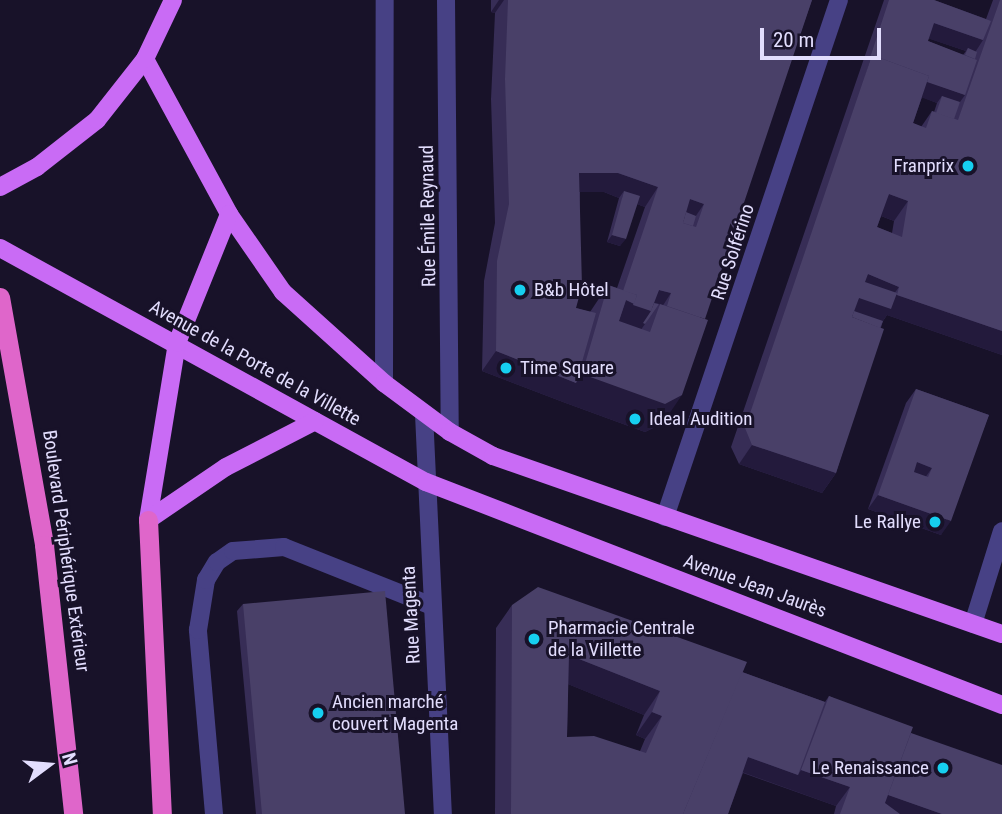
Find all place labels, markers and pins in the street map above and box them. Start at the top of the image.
place label: Franprix [894,155,954,177]
marker: Franprix [960,158,976,174]
place label: B&b Hôtel [534,279,609,301]
marker: B&b Hôtel [512,282,528,298]
place label: Time Square [520,357,614,379]
marker: Time Square [498,360,514,376]
place label: Ideal Audition [649,408,752,430]
marker: Ideal Audition [627,411,643,427]
place label: Le Rallye [854,511,921,533]
marker: Le Rallye [927,514,943,530]
place label: Pharmacie Centrale de la Villette [548,617,695,661]
marker: Pharmacie Centrale de la Villette [526,631,542,647]
place label: Ancien marché couvert Magenta [332,691,458,735]
marker: Ancien marché couvert Magenta [310,705,326,721]
place label: Le Renaissance [812,757,929,779]
marker: Le Renaissance [935,760,951,776]

